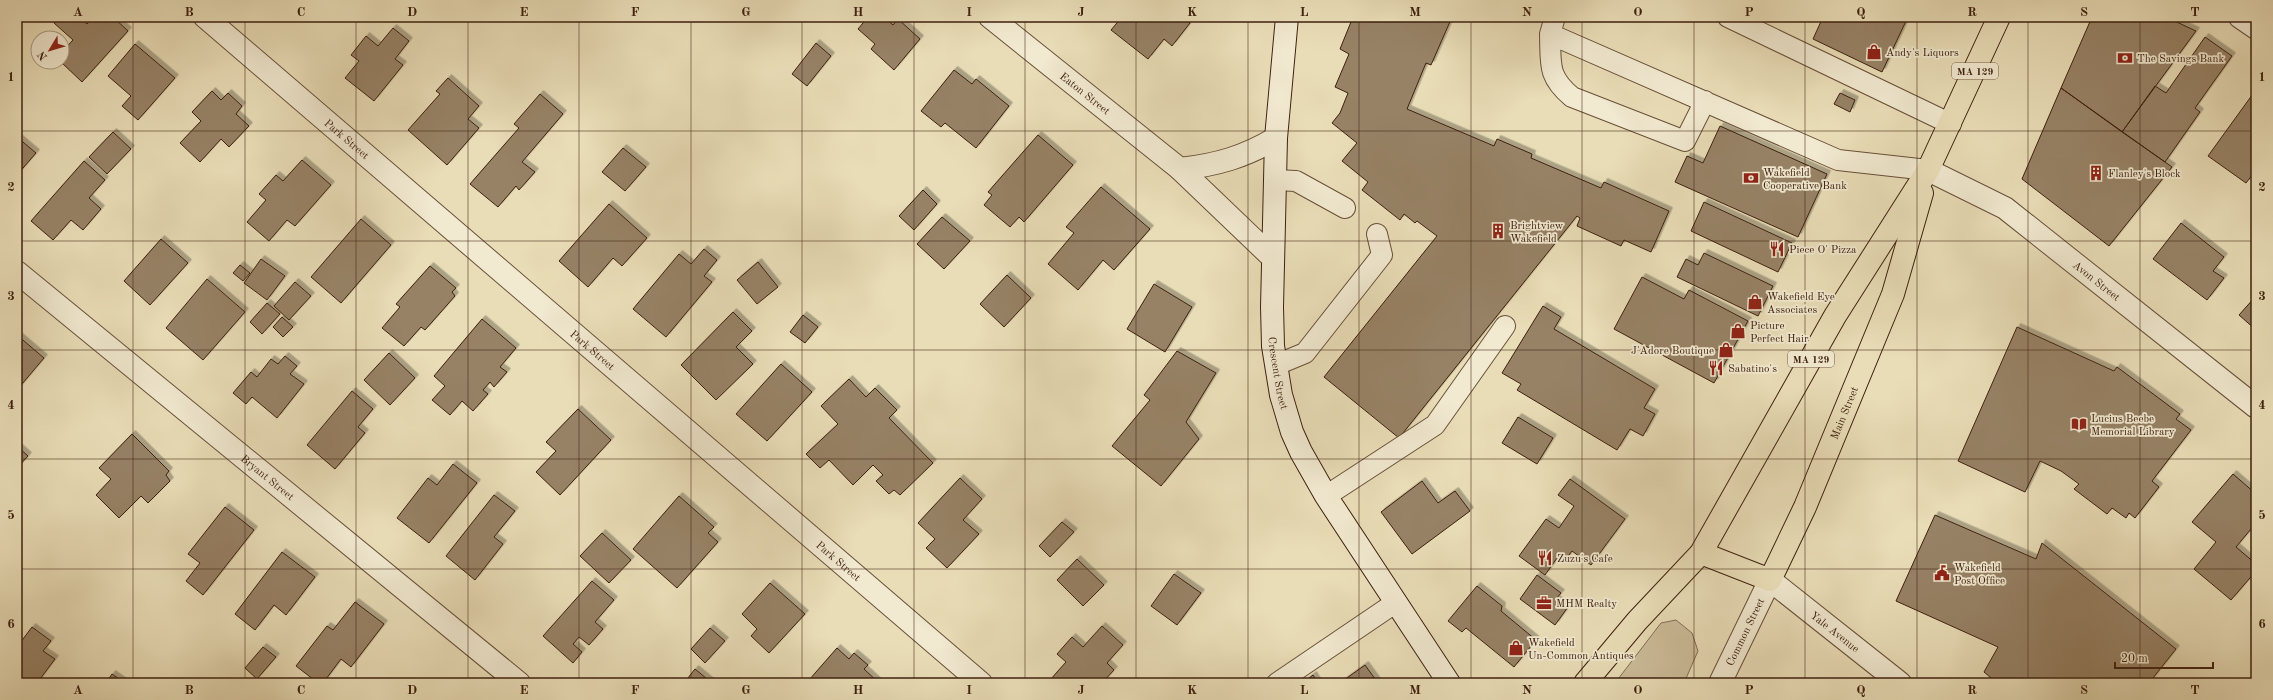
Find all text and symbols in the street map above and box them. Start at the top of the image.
text: A [73,6,83,19]
text: B [184,6,194,19]
text: C [297,6,305,19]
text: D [407,6,417,19]
text: E [520,6,529,19]
text: F [631,6,640,19]
text: G [741,6,751,19]
text: H [853,6,864,19]
text: I [966,6,972,19]
text: J [1077,6,1085,19]
text: K [1187,6,1197,19]
text: L [1300,6,1309,19]
text: M [1409,6,1421,19]
text: N [1522,6,1532,19]
text: O [1633,6,1643,19]
text: P [1744,6,1754,19]
text: Q [1856,6,1866,19]
text: R [1967,6,1977,19]
text: S [2080,6,2088,19]
text: T [2190,6,2200,19]
north arrow [30,30,70,70]
shop icon: Andy's Liquors [1865,43,1883,61]
text: N [36,48,50,62]
place label: Andy's Liquors [1886,48,1959,59]
bank icon: The Savings Bank [2116,49,2134,67]
place label: The Savings Bank [2137,54,2224,65]
road number: MA 129 [1952,63,1998,79]
text: 1 [7,71,15,84]
street label: Eaton Street [1057,71,1112,118]
text: 1 [2258,71,2266,84]
street label: Park Street [321,118,370,162]
building icon: Flanley's Block [2087,164,2105,182]
place label: Wakefield Cooperative Bank [1763,168,1847,192]
bank icon: Wakefield Cooperative Bank [1742,169,1760,187]
place label: Flanley's Block [2108,169,2181,180]
text: 2 [7,181,15,194]
text: 2 [2258,181,2266,194]
place label: Brightview Wakefield [1510,221,1564,245]
building icon: Brightview Wakefield [1489,222,1507,240]
restaurant icon: Piece O' Pizza [1768,240,1786,258]
place label: Piece O' Pizza [1789,245,1857,256]
street label: Avon Street [2070,260,2122,304]
text: 3 [7,290,15,303]
text: 3 [2258,290,2266,303]
place label: Wakefield Eye Associates [1767,292,1835,316]
shop icon: Wakefield Eye Associates [1746,293,1764,311]
place label: Picture Perfect Hair [1750,321,1809,345]
shop icon: Picture Perfect Hair [1729,322,1747,340]
street label: Park Street [567,329,616,373]
street label: Crescent Street [1266,336,1289,411]
shop icon: J'Adore Boutique [1717,341,1735,359]
place label: J'Adore Boutique [1631,346,1714,357]
road number: MA 129 [1788,351,1834,367]
restaurant icon: Sabatino's [1707,359,1725,377]
place label: Sabatino's [1728,364,1777,375]
street label: Main Street [1830,385,1861,441]
text: 4 [7,399,15,412]
text: 4 [2258,399,2266,412]
place label: Lucius Beebe Memorial Library [2091,414,2175,438]
library icon: Lucius Beebe Memorial Library [2070,415,2088,433]
street label: Bryant Street [238,454,296,503]
text: 5 [7,509,15,522]
text: 5 [2258,509,2266,522]
street label: Park Street [813,540,862,584]
restaurant icon: Zuzu's Cafe [1536,549,1554,567]
place label: Zuzu's Cafe [1557,554,1613,565]
place label: Wakefield Post Office [1954,563,2005,587]
public building icon: Wakefield Post Office [1933,564,1951,582]
office icon: MHM Realty [1535,594,1553,612]
street label: Common Street [1725,597,1767,668]
place label: MHM Realty [1556,599,1617,610]
street label: Yale Avenue [1808,610,1861,655]
text: 6 [7,618,15,631]
text: 6 [2258,618,2266,631]
place label: Wakefield Un-Common Antiques [1528,638,1634,662]
shop icon: Wakefield Un-Common Antiques [1507,639,1525,657]
scale bar [2115,644,2213,670]
text: 20 m [2121,653,2148,665]
text: A [73,684,83,697]
text: B [184,684,194,697]
text: C [297,684,305,697]
text: D [407,684,417,697]
text: E [520,684,529,697]
text: F [631,684,640,697]
text: G [741,684,751,697]
text: H [853,684,864,697]
text: I [966,684,972,697]
text: J [1077,684,1085,697]
text: K [1187,684,1197,697]
text: L [1300,684,1309,697]
text: M [1409,684,1421,697]
text: N [1522,684,1532,697]
text: O [1633,684,1643,697]
text: P [1744,684,1754,697]
text: Q [1856,684,1866,697]
text: R [1967,684,1977,697]
text: S [2080,684,2088,697]
text: T [2190,684,2200,697]

